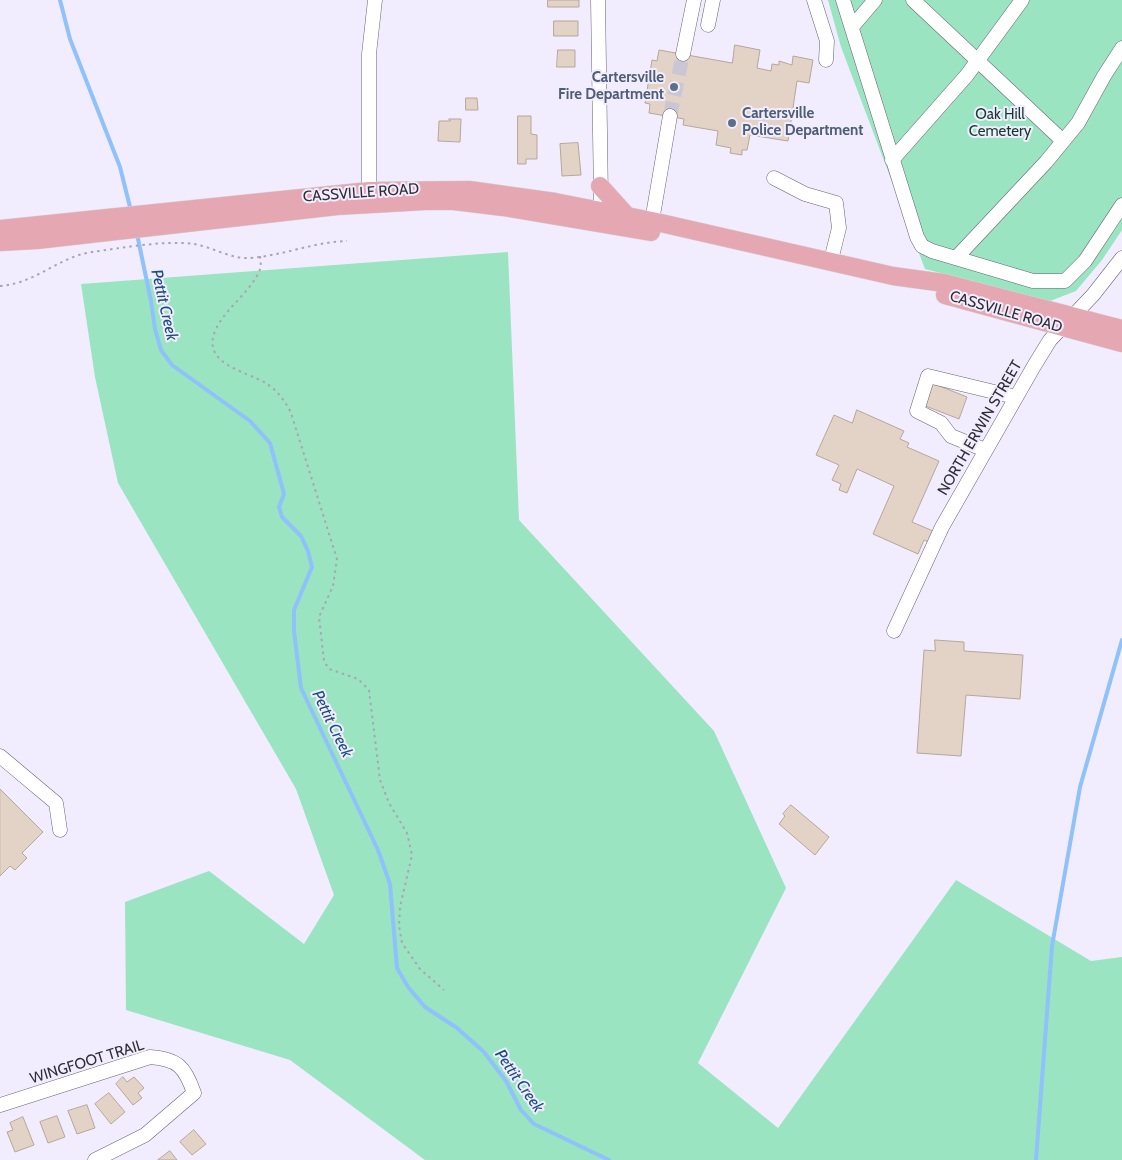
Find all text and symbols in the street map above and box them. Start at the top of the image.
place label: Cartersville Fire Department [558,69,664,104]
marker: Cartersville Fire Department [668,81,680,93]
place label: Cartersville Police Department [742,105,863,140]
park label: Oak Hill Cemetery [969,106,1031,141]
marker: Cartersville Police Department [726,117,738,129]
street label: CASSVILLE ROAD [302,180,420,206]
water label: Pettit Creek [147,268,181,342]
street label: CASSVILLE ROAD [948,287,1064,337]
street label: NORTH ERWIN STREET [934,357,1026,499]
water label: Pettit Creek [308,687,356,761]
street label: WINGFOOT TRAIL [28,1036,146,1088]
water label: Pettit Creek [490,1046,548,1116]

